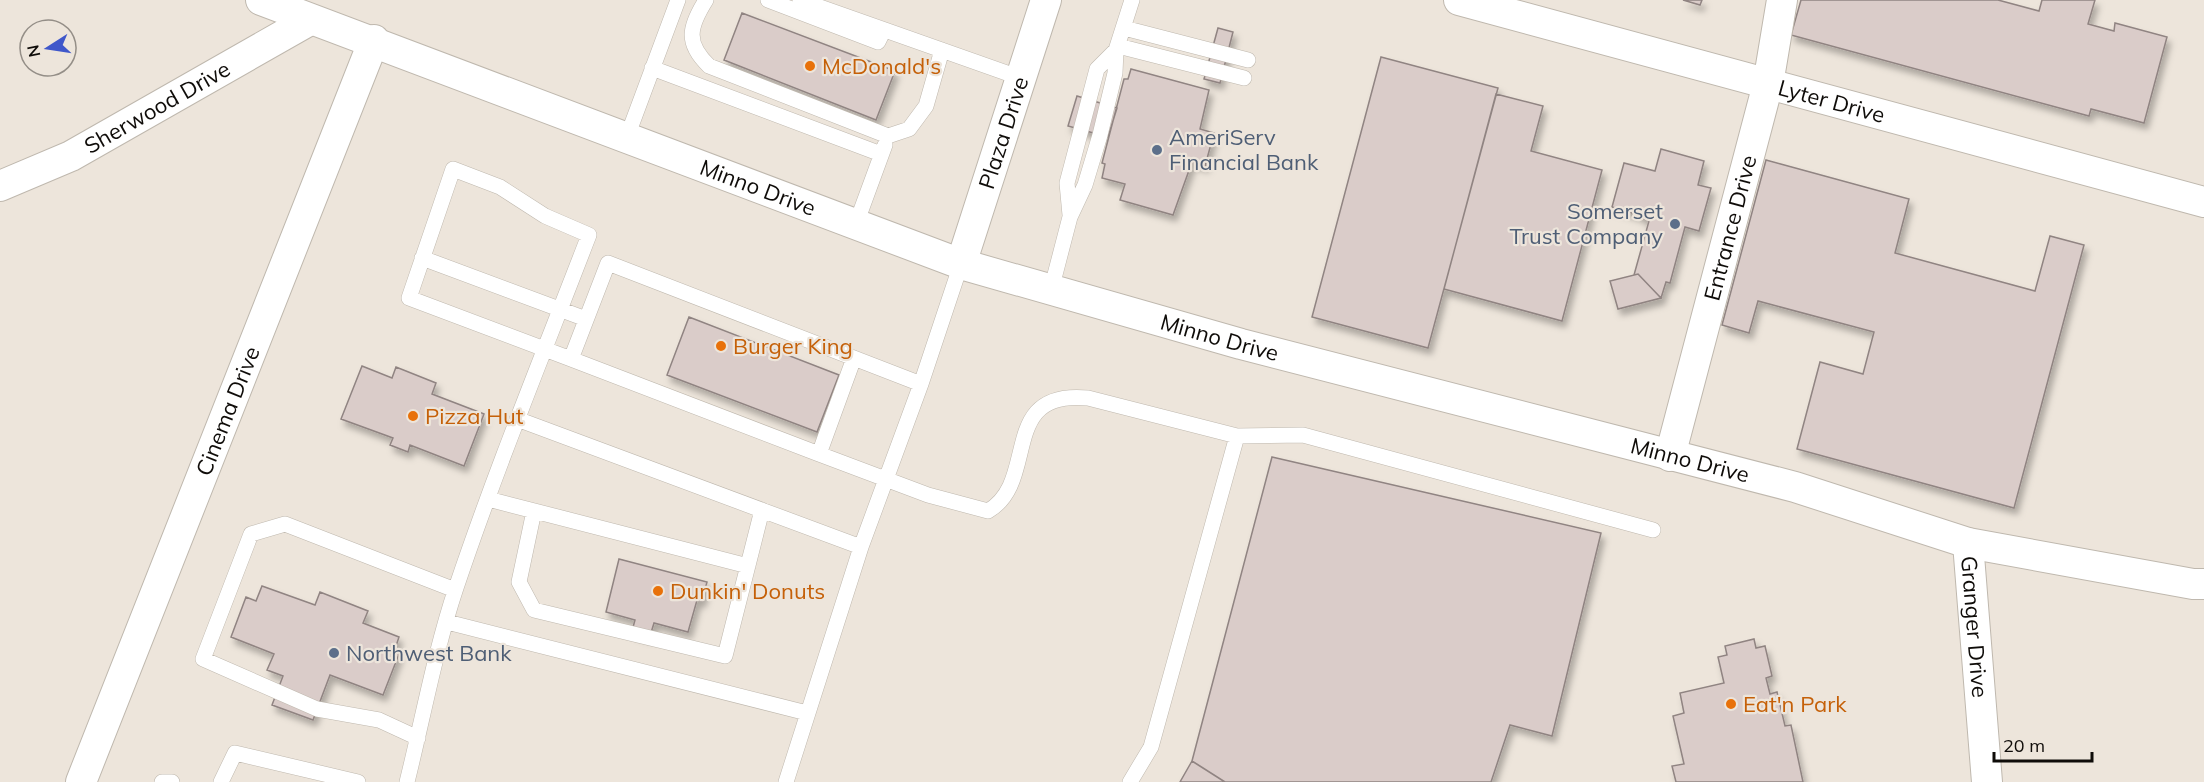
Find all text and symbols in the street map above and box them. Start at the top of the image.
north arrow [18,18,78,78]
text: N [22,43,44,59]
place label: McDonald's [822,52,941,80]
street label: Sherwood Drive [79,54,235,160]
marker: McDonald's [803,59,817,73]
street label: Plaza Drive [972,73,1034,192]
street label: Lyter Drive [1775,73,1888,129]
place label: AmeriServ Financial Bank [1169,123,1319,176]
marker: AmeriServ Financial Bank [1150,143,1164,157]
street label: Entrance Drive [1698,152,1763,303]
street label: Minno Drive [696,153,820,222]
place label: Somerset Trust Company [1509,197,1663,250]
marker: Somerset Trust Company [1668,217,1682,231]
street label: Minno Drive [1157,308,1282,367]
place label: Burger King [733,332,853,360]
marker: Burger King [714,339,728,353]
street label: Cinema Drive [189,342,266,480]
place label: Pizza Hut [425,402,524,430]
marker: Pizza Hut [406,409,420,423]
street label: Minno Drive [1628,431,1752,489]
street label: Granger Drive [1955,555,1994,699]
place label: Dunkin' Donuts [670,577,825,605]
marker: Dunkin' Donuts [651,584,665,598]
place label: Northwest Bank [346,639,512,667]
marker: Northwest Bank [327,646,341,660]
place label: Eat'n Park [1743,690,1847,718]
marker: Eat'n Park [1724,697,1738,711]
scale bar [1994,725,2092,763]
text: 20 m [2003,734,2045,757]

